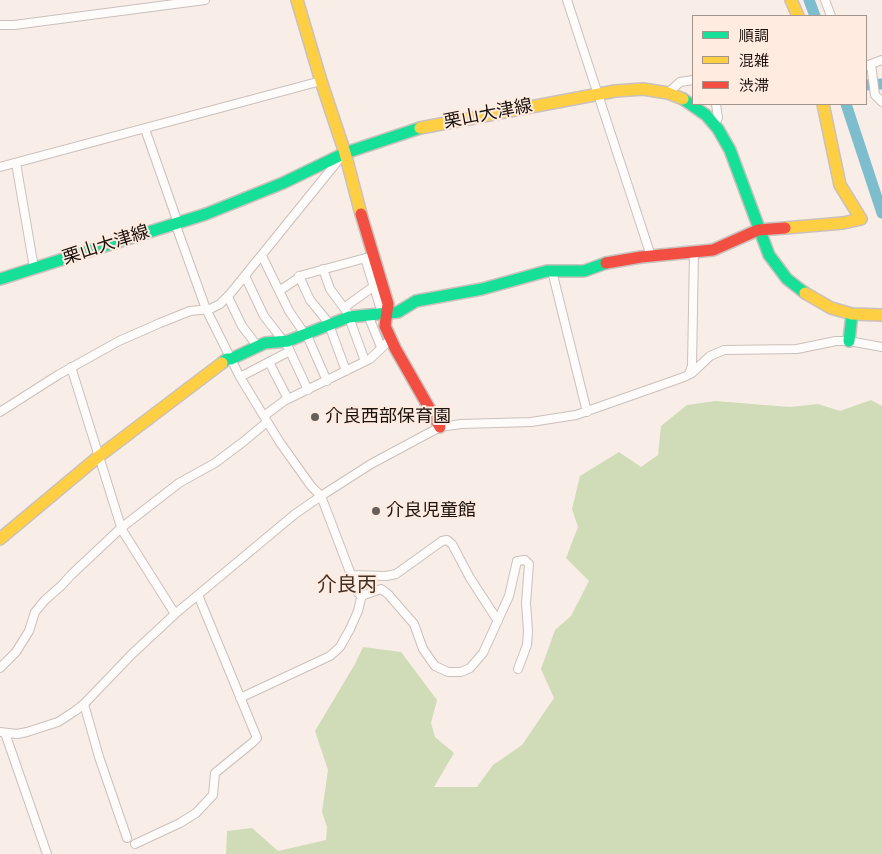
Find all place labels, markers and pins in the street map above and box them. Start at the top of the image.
place label: 介良西部保育園 [325,406,451,428]
marker: 介良西部保育園 [309,411,321,423]
place label: 介良児童館 [386,500,476,522]
marker: 介良児童館 [370,505,382,517]

